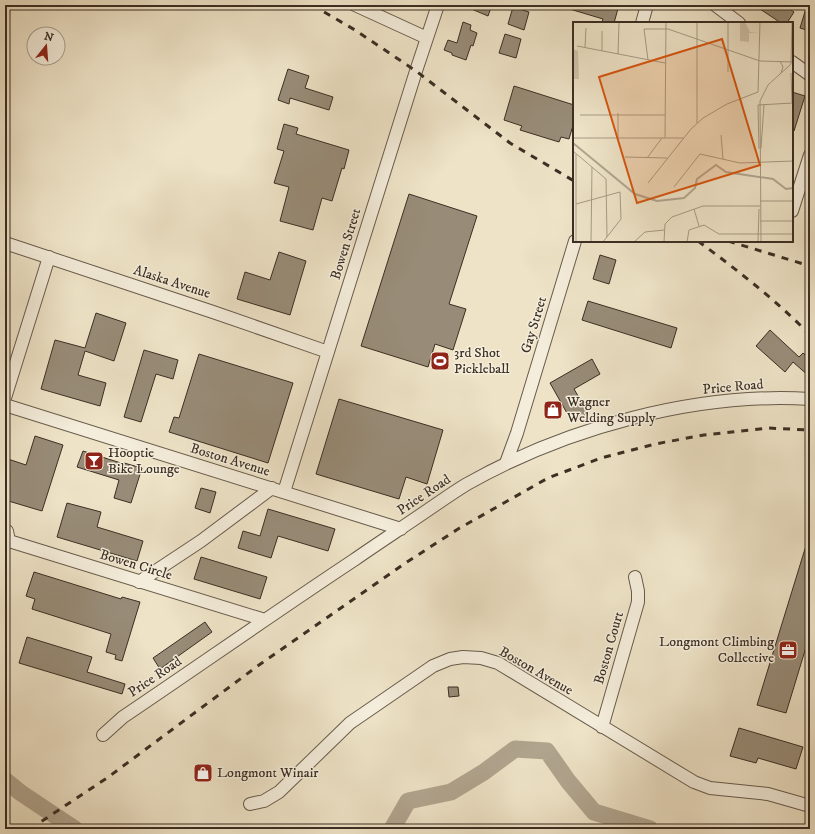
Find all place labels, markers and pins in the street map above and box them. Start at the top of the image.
place label: 3rd Shot Pickleball [454,344,510,378]
sports icon: 3rd Shot Pickleball [429,350,451,372]
place label: Wagner Welding Supply [566,393,656,427]
shop icon: Wagner Welding Supply [542,399,564,421]
place label: Hooptie Bike Lounge [108,444,180,478]
bar icon: Hooptie Bike Lounge [83,450,105,472]
place label: Longmont Climbing Collective [659,633,774,667]
office icon: Longmont Climbing Collective [777,639,799,661]
shop icon: Longmont Winair [192,762,214,784]
place label: Longmont Winair [217,764,319,782]

